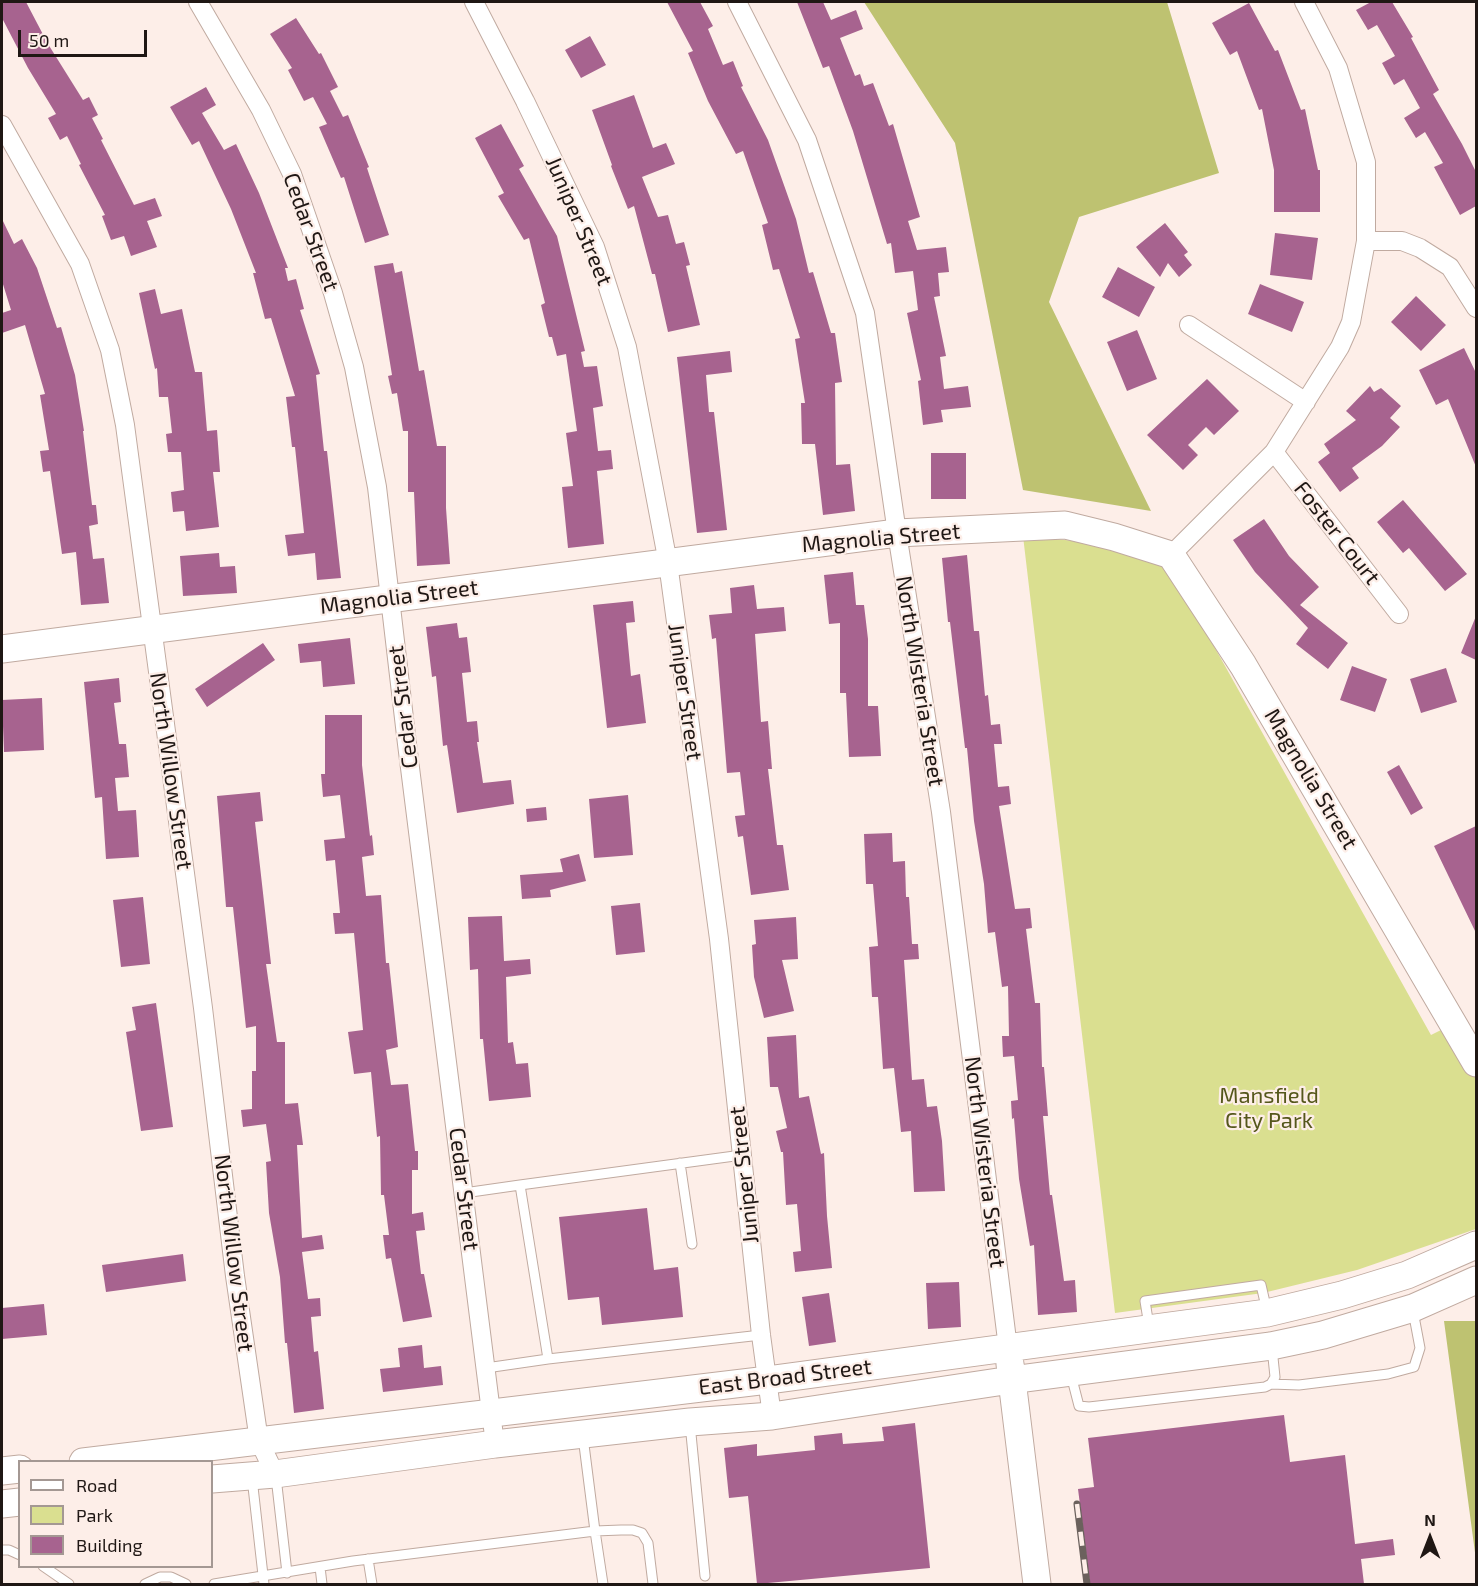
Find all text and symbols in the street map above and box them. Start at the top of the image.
scale bar [21,18,150,56]
text: 50 m [29,29,69,51]
street label: Juniper Street [540,152,618,290]
street label: Cedar Street [277,169,345,295]
street label: Foster Court [1288,476,1386,590]
street label: Magnolia Street [801,518,961,558]
street label: Magnolia Street [318,574,480,620]
street label: North Wisteria Street [890,574,950,788]
street label: Juniper Street [662,622,708,762]
street label: Cedar Street [382,644,424,770]
street label: North Willow Street [144,671,198,871]
street label: Magnolia Street [1259,704,1363,854]
street label: North Wisteria Street [959,1055,1011,1269]
park label: Mansfield City Park [1219,1083,1319,1134]
street label: Juniper Street [724,1105,764,1245]
street label: Cedar Street [443,1126,485,1252]
street label: North Willow Street [209,1153,259,1353]
street label: East Broad Street [697,1353,873,1401]
legend [18,1460,213,1568]
text: Road [76,1474,117,1496]
text: Park [76,1504,113,1526]
north arrow [1400,1508,1460,1568]
text: N [1424,1510,1436,1529]
text: Building [76,1534,143,1556]

